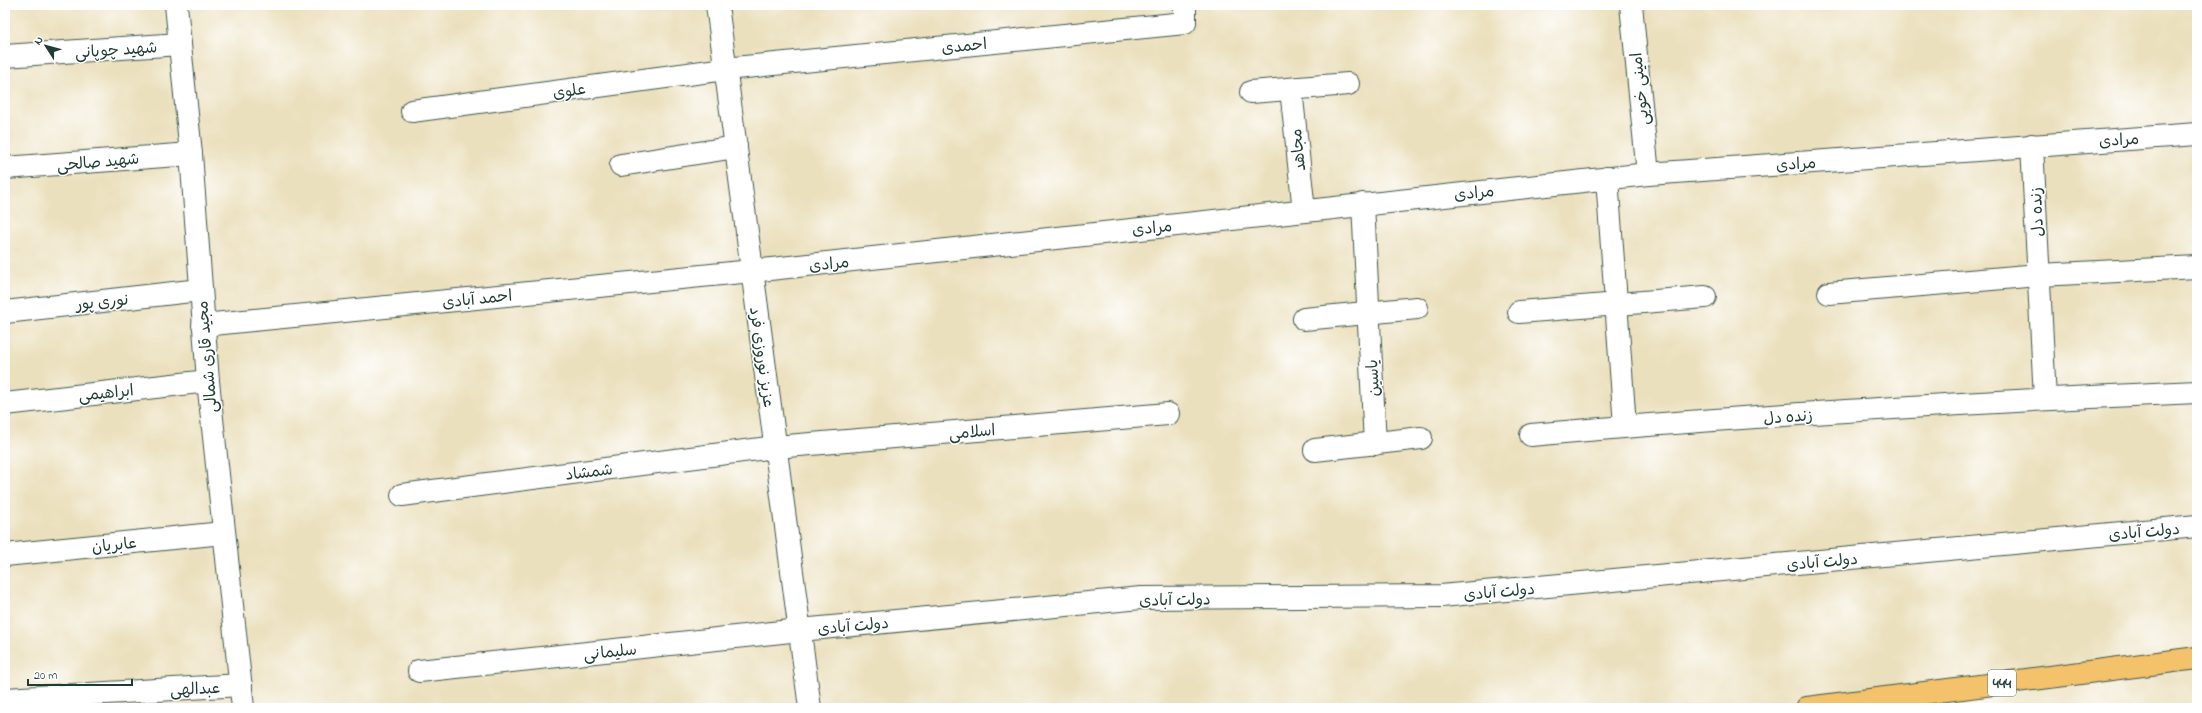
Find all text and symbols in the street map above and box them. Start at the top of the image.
north arrow [26,26,66,66]
text: N [30,33,47,48]
street label: احمدی [940,33,988,61]
street label: شهید چوپانی [74,36,158,66]
street label: امینی خویی [1625,51,1657,126]
street label: علوی [551,78,587,106]
street label: مجاهد [1285,127,1313,172]
street label: مرادی [2098,128,2140,154]
street label: شهید صالحی [56,147,140,179]
street label: مرادی [1775,152,1817,178]
street label: مرادی [1453,180,1496,208]
street label: زنده دل [2025,186,2051,237]
street label: مرادی [1131,215,1174,243]
street label: مرادی [808,251,851,279]
street label: احمد آبادی [441,284,513,316]
street label: نوری پور [73,288,130,318]
street label: مجید قاری شمالی [191,300,225,414]
street label: عزیز نوروزی فرد [742,306,780,409]
street label: یاسین [1361,359,1387,397]
street label: ابراهیمی [77,379,135,409]
street label: زنده دل [1763,404,1814,432]
street label: اسلامی [948,419,996,447]
street label: شمشاد [564,458,614,488]
street label: دولت آبادی [2108,518,2181,548]
street label: عابریان [91,532,138,560]
street label: دولت آبادی [1786,548,1859,578]
street label: دولت آبادی [1463,578,1536,608]
street label: دولت آبادی [1139,588,1211,614]
street label: دولت آبادی [817,612,890,642]
street label: سلیمانی [582,638,638,668]
scale bar [28,661,132,687]
text: 20 m [34,667,57,685]
road number: 444 [1988,670,2016,696]
street label: عبدالهی [169,677,221,703]

